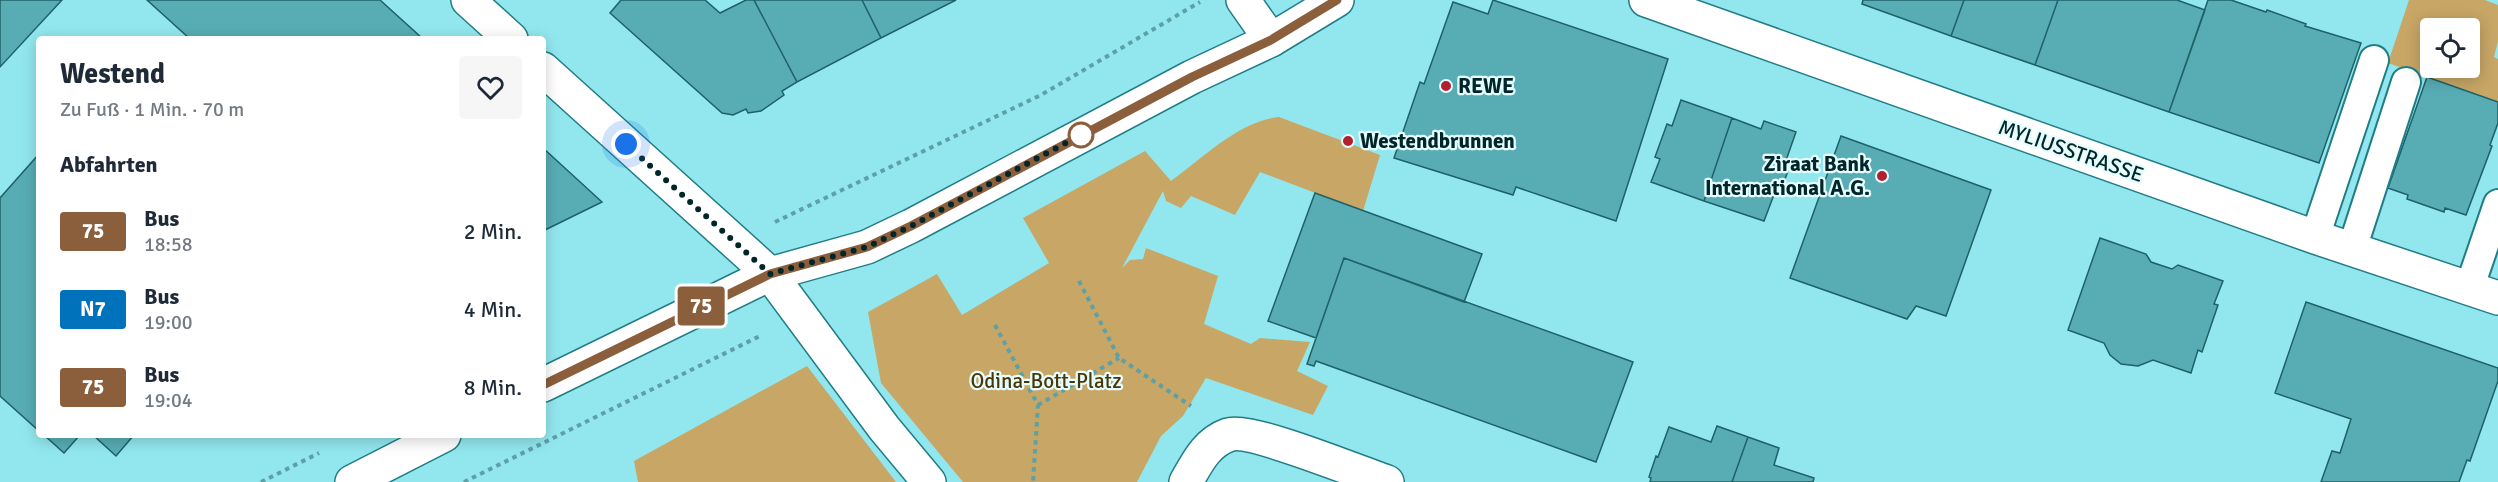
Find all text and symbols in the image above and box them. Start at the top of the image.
map controls [2420,18,2480,78]
button: locate [2420,18,2480,78]
button: heart [459,56,522,119]
text: Westend [60,57,165,91]
place label: REWE [1458,73,1514,99]
marker: REWE [1439,79,1453,93]
text: Zu Fuß · 1 Min. · 70 m [60,97,244,122]
street label: MYLIUSSTRASSE [1995,114,2147,188]
unlabelled marker [1068,122,1094,148]
place label: Westendbrunnen [1360,128,1515,154]
your location [611,129,641,159]
marker: Westendbrunnen [1341,134,1355,148]
text: Abfahrten [60,151,158,178]
place label: Ziraat Bank International A.G. [1705,151,1870,201]
marker: Ziraat Bank International A.G. [1875,169,1889,183]
text: Bus [144,205,179,232]
text: 75 [82,218,104,244]
text: 2 Min. [464,218,522,245]
text: 18:58 [144,232,193,257]
text: Bus [144,283,179,310]
line badge: 75 [674,286,728,326]
text: 75 [690,293,712,319]
text: N7 [80,296,106,322]
text: 4 Min. [464,296,522,323]
text: 19:00 [144,310,193,335]
text: Bus [144,361,179,388]
park label: Odina-Bott-Platz [970,368,1122,394]
text: 75 [82,374,104,400]
text: 8 Min. [464,374,522,401]
text: 19:04 [144,388,193,413]

